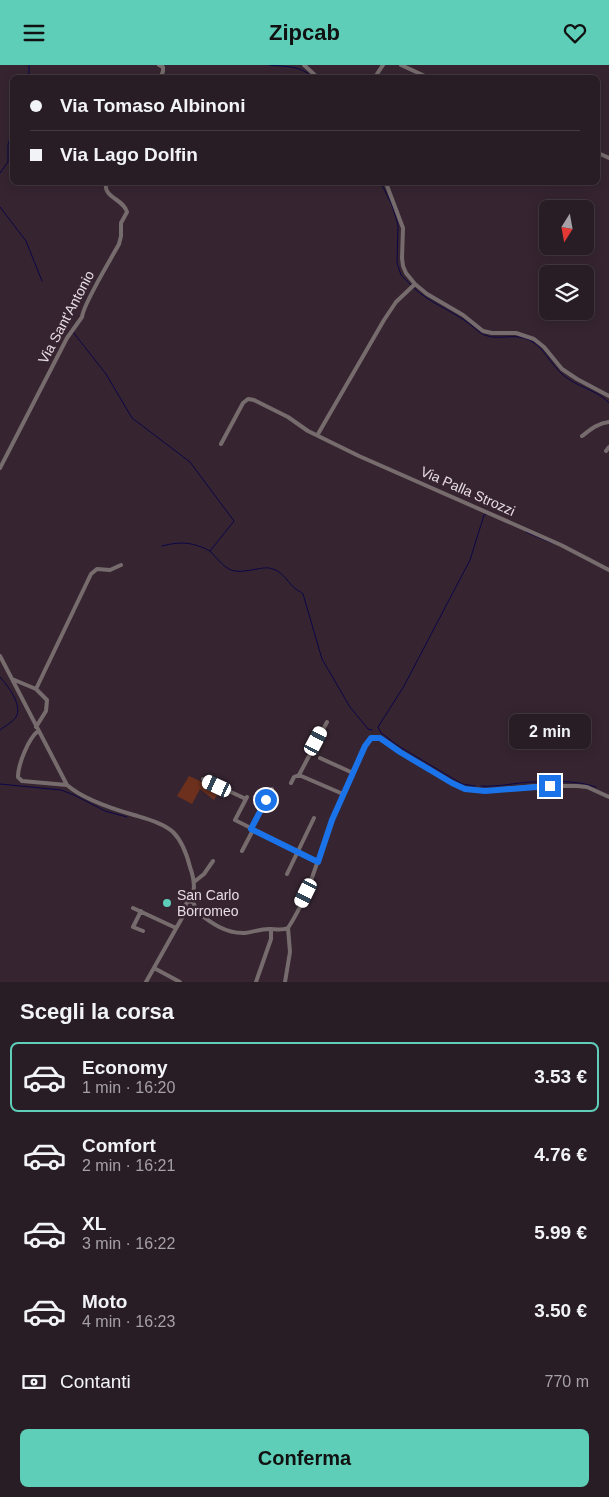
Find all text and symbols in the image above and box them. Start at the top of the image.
icon: menu [20,19,48,47]
icon: heart [561,19,589,47]
text: Zipcab [269,20,340,45]
text: Via Tomaso Albinoni [60,95,245,116]
text: Via Lago Dolfin [60,144,198,165]
north arrow [539,200,594,255]
map controls [539,200,594,320]
button: layers [539,265,594,320]
street label: Via Sant'Antonio [35,268,97,366]
street label: Via Palla Strozzi [418,463,518,519]
callout: 2 min [509,713,591,749]
text: 2 min [529,723,571,740]
car [302,724,329,758]
car [200,773,233,799]
route end [539,775,561,797]
route start [255,789,277,811]
car [292,876,319,910]
place label: San Carlo Borromeo [177,887,239,919]
marker: San Carlo Borromeo [161,897,173,909]
text: Scegli la corsa [20,999,174,1024]
icon: car [22,1055,67,1100]
text: Economy [82,1057,168,1078]
text: 3.53 € [534,1066,587,1087]
text: 1 min · 16:20 [82,1079,175,1096]
icon: car [22,1133,67,1178]
text: Comfort [82,1135,156,1156]
text: 4.76 € [534,1144,587,1165]
text: 2 min · 16:21 [82,1157,175,1174]
icon: car [22,1211,67,1256]
text: XL [82,1213,106,1234]
text: 5.99 € [534,1222,587,1243]
text: 3 min · 16:22 [82,1235,175,1252]
icon: car [22,1289,67,1334]
text: Moto [82,1291,127,1312]
text: 3.50 € [534,1300,587,1321]
text: 4 min · 16:23 [82,1313,175,1330]
icon: cash [20,1368,48,1396]
text: Contanti [60,1371,131,1392]
text: 770 m [545,1373,589,1390]
button: Conferma [20,1429,589,1487]

